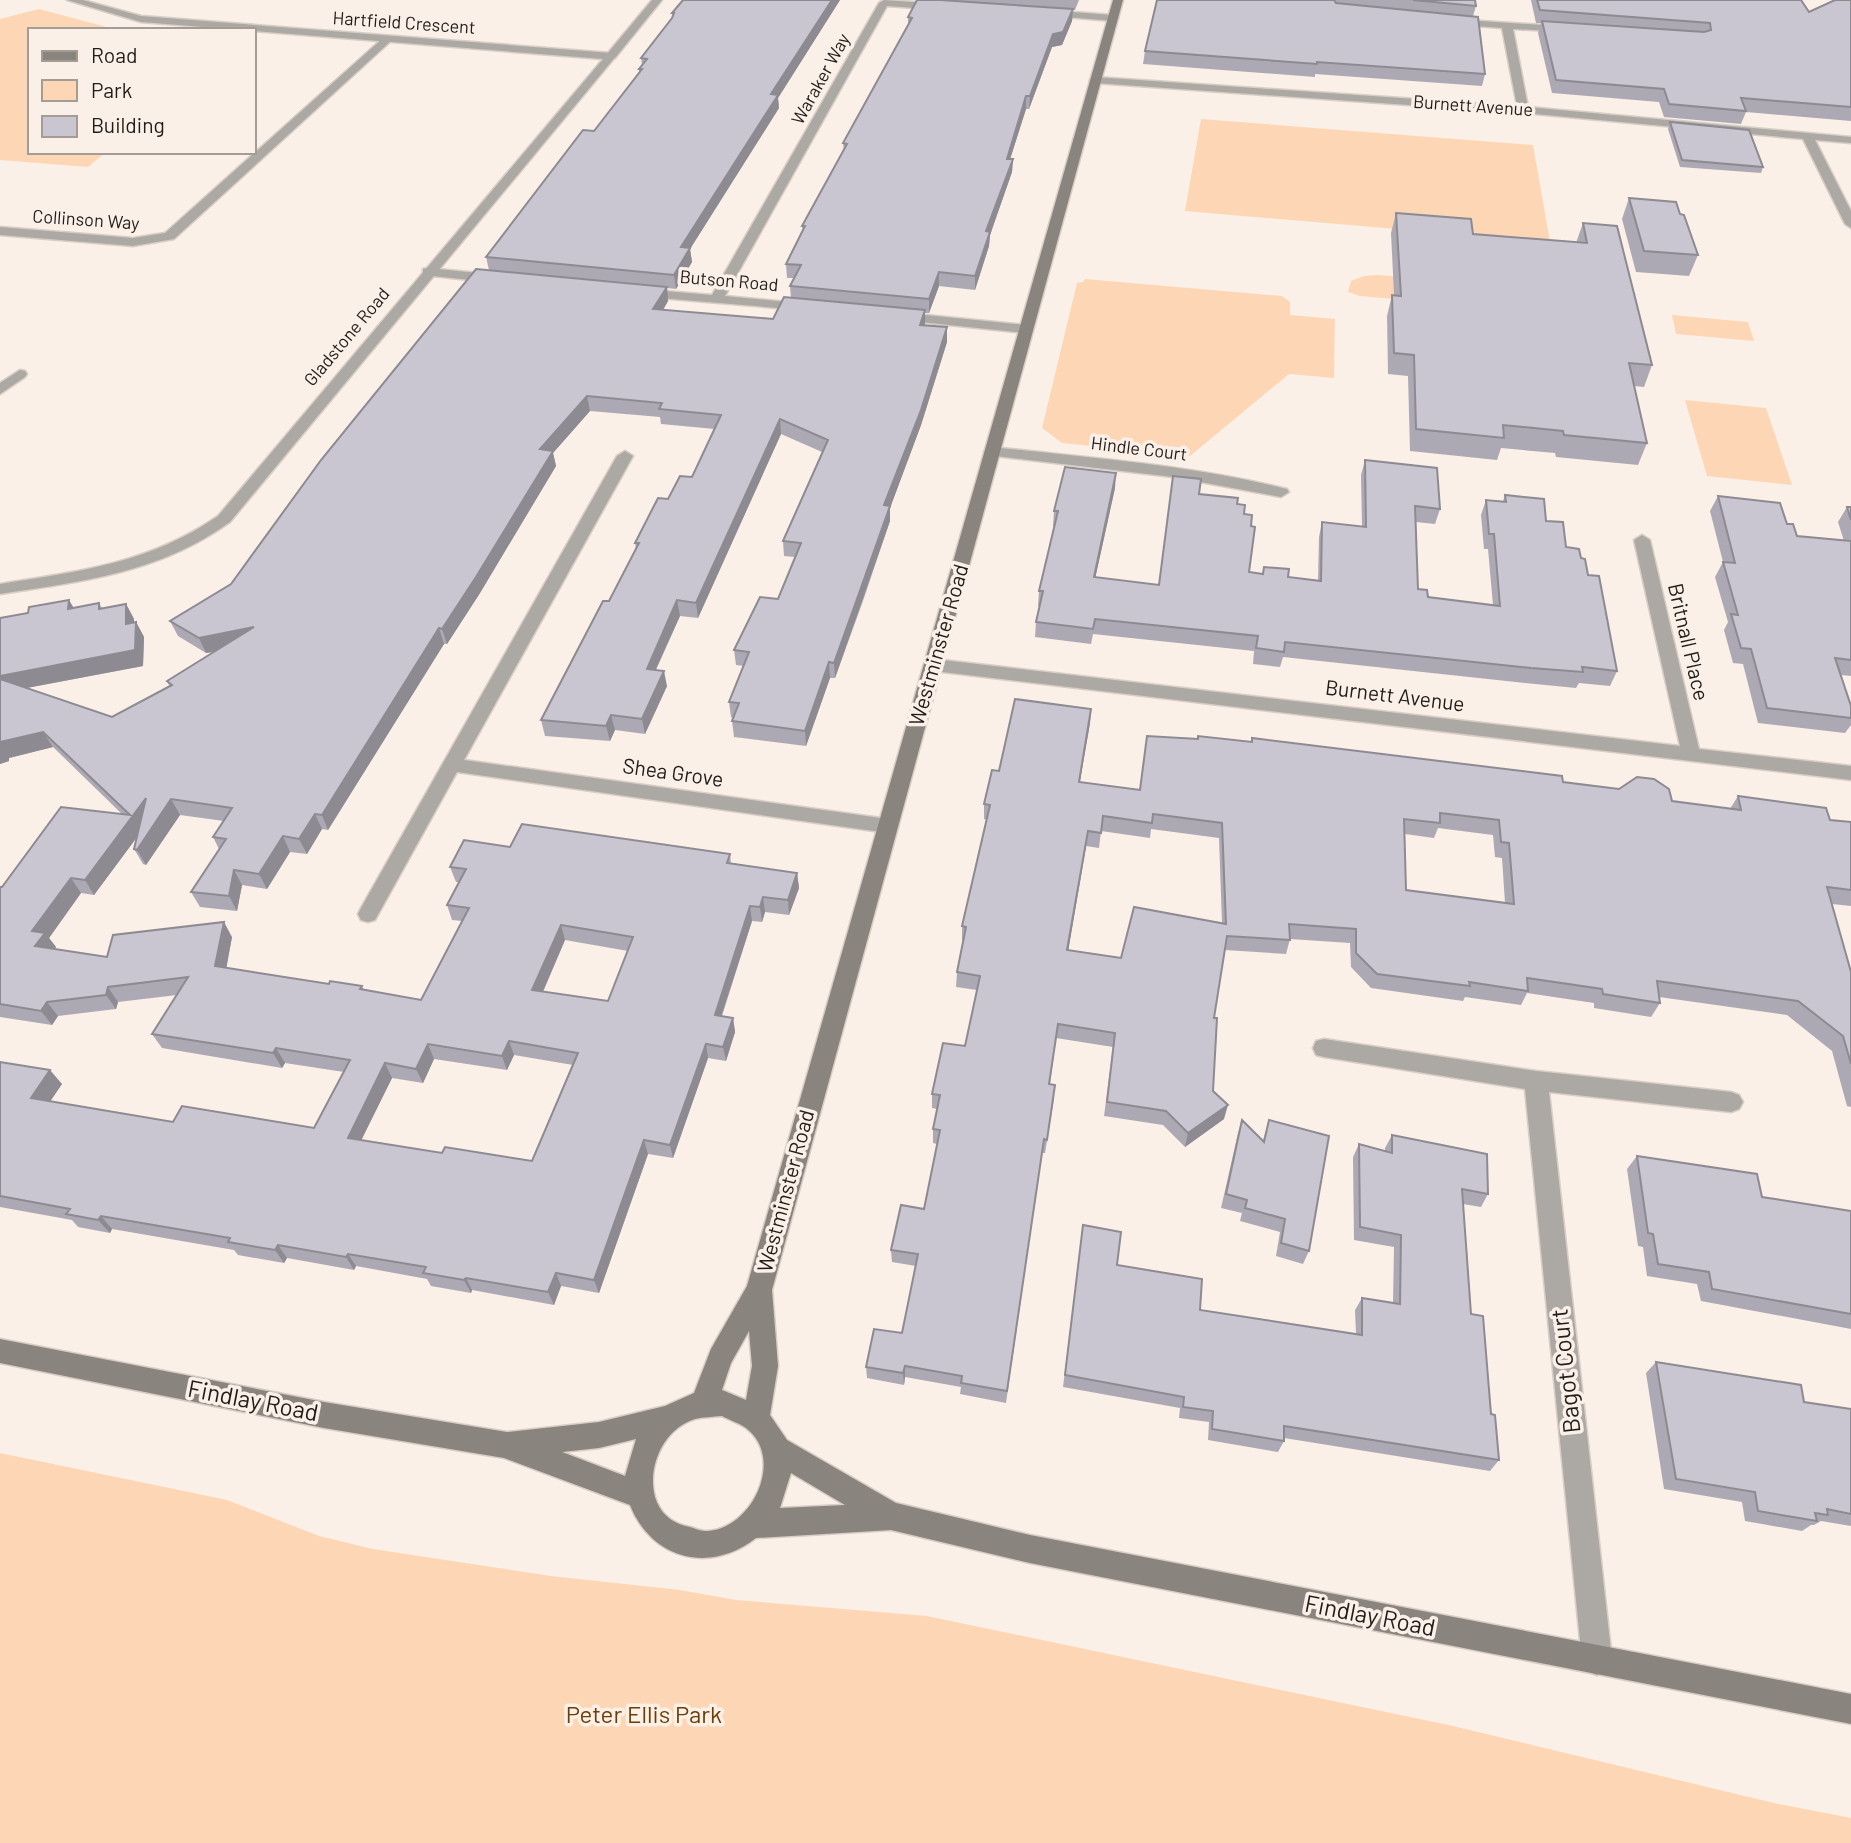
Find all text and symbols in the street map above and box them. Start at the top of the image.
street label: Hartfield Crescent [332,6,476,38]
legend [28,28,256,154]
street label: Waraker Way [786,29,854,128]
text: Road [91,42,137,67]
text: Park [91,77,132,102]
street label: Burnett Avenue [1412,90,1534,120]
text: Building [91,112,165,137]
street label: Collinson Way [32,204,140,234]
street label: Butson Road [679,265,779,295]
street label: Gladstone Road [299,283,394,390]
street label: Hindle Court [1090,431,1189,465]
street label: Westminster Road [903,561,973,728]
street label: Britnall Place [1664,581,1715,703]
street label: Burnett Avenue [1324,674,1466,715]
street label: Shea Grove [621,752,725,791]
street label: Westminster Road [751,1107,818,1275]
street label: Bagot Court [1544,1308,1585,1435]
street label: Findlay Road [186,1373,321,1426]
street label: Findlay Road [1303,1588,1438,1641]
park label: Peter Ellis Park [566,1699,722,1728]

